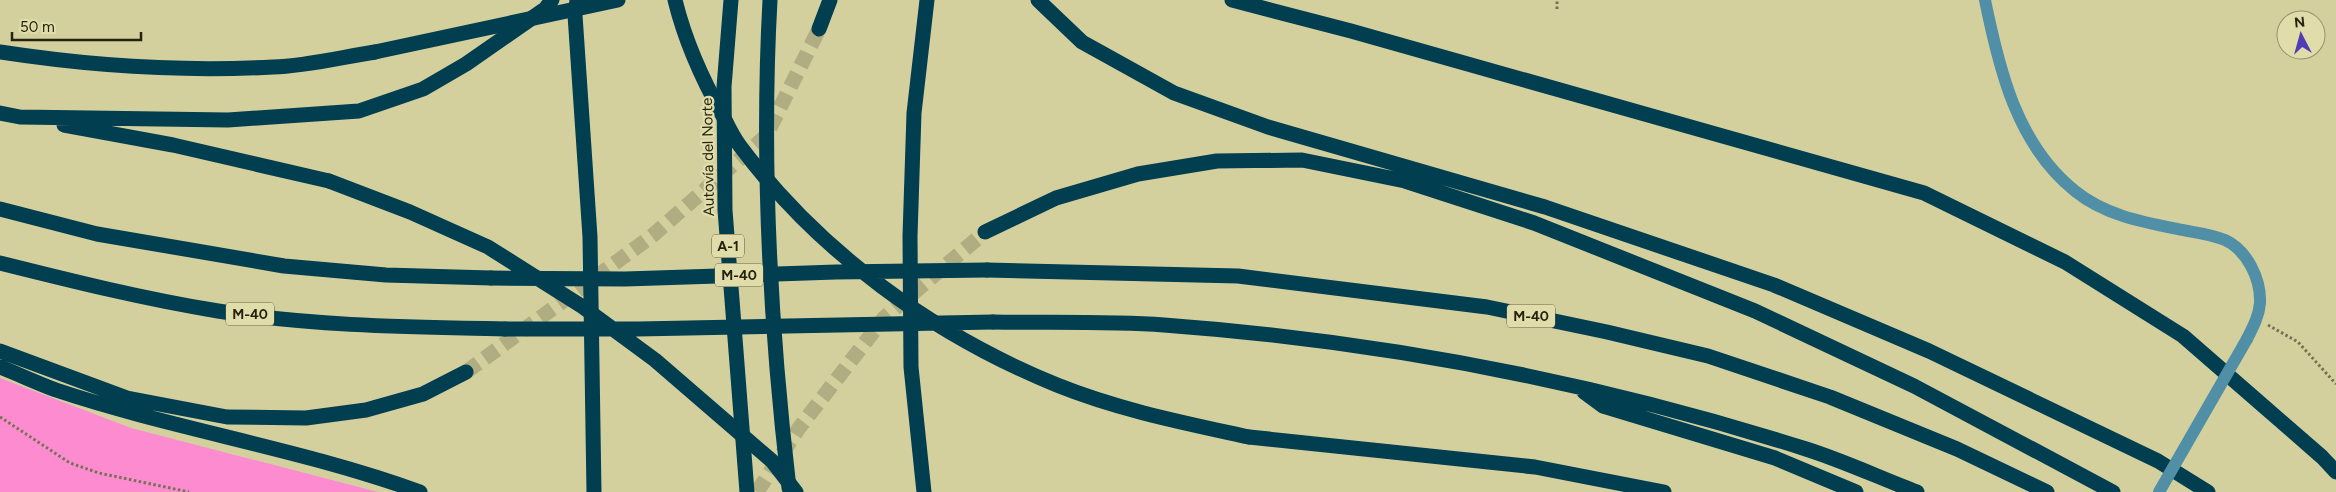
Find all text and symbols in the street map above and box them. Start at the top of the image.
scale bar [12,10,141,42]
north arrow [2276,10,2326,60]
text: N [2293,14,2306,32]
text: 50 m [20,18,55,36]
street label: Autovía del Norte [698,98,718,216]
road number: A-1 [712,235,744,258]
road number: M-40 [715,264,763,286]
road number: M-40 [226,302,274,326]
road number: M-40 [1507,304,1555,328]

